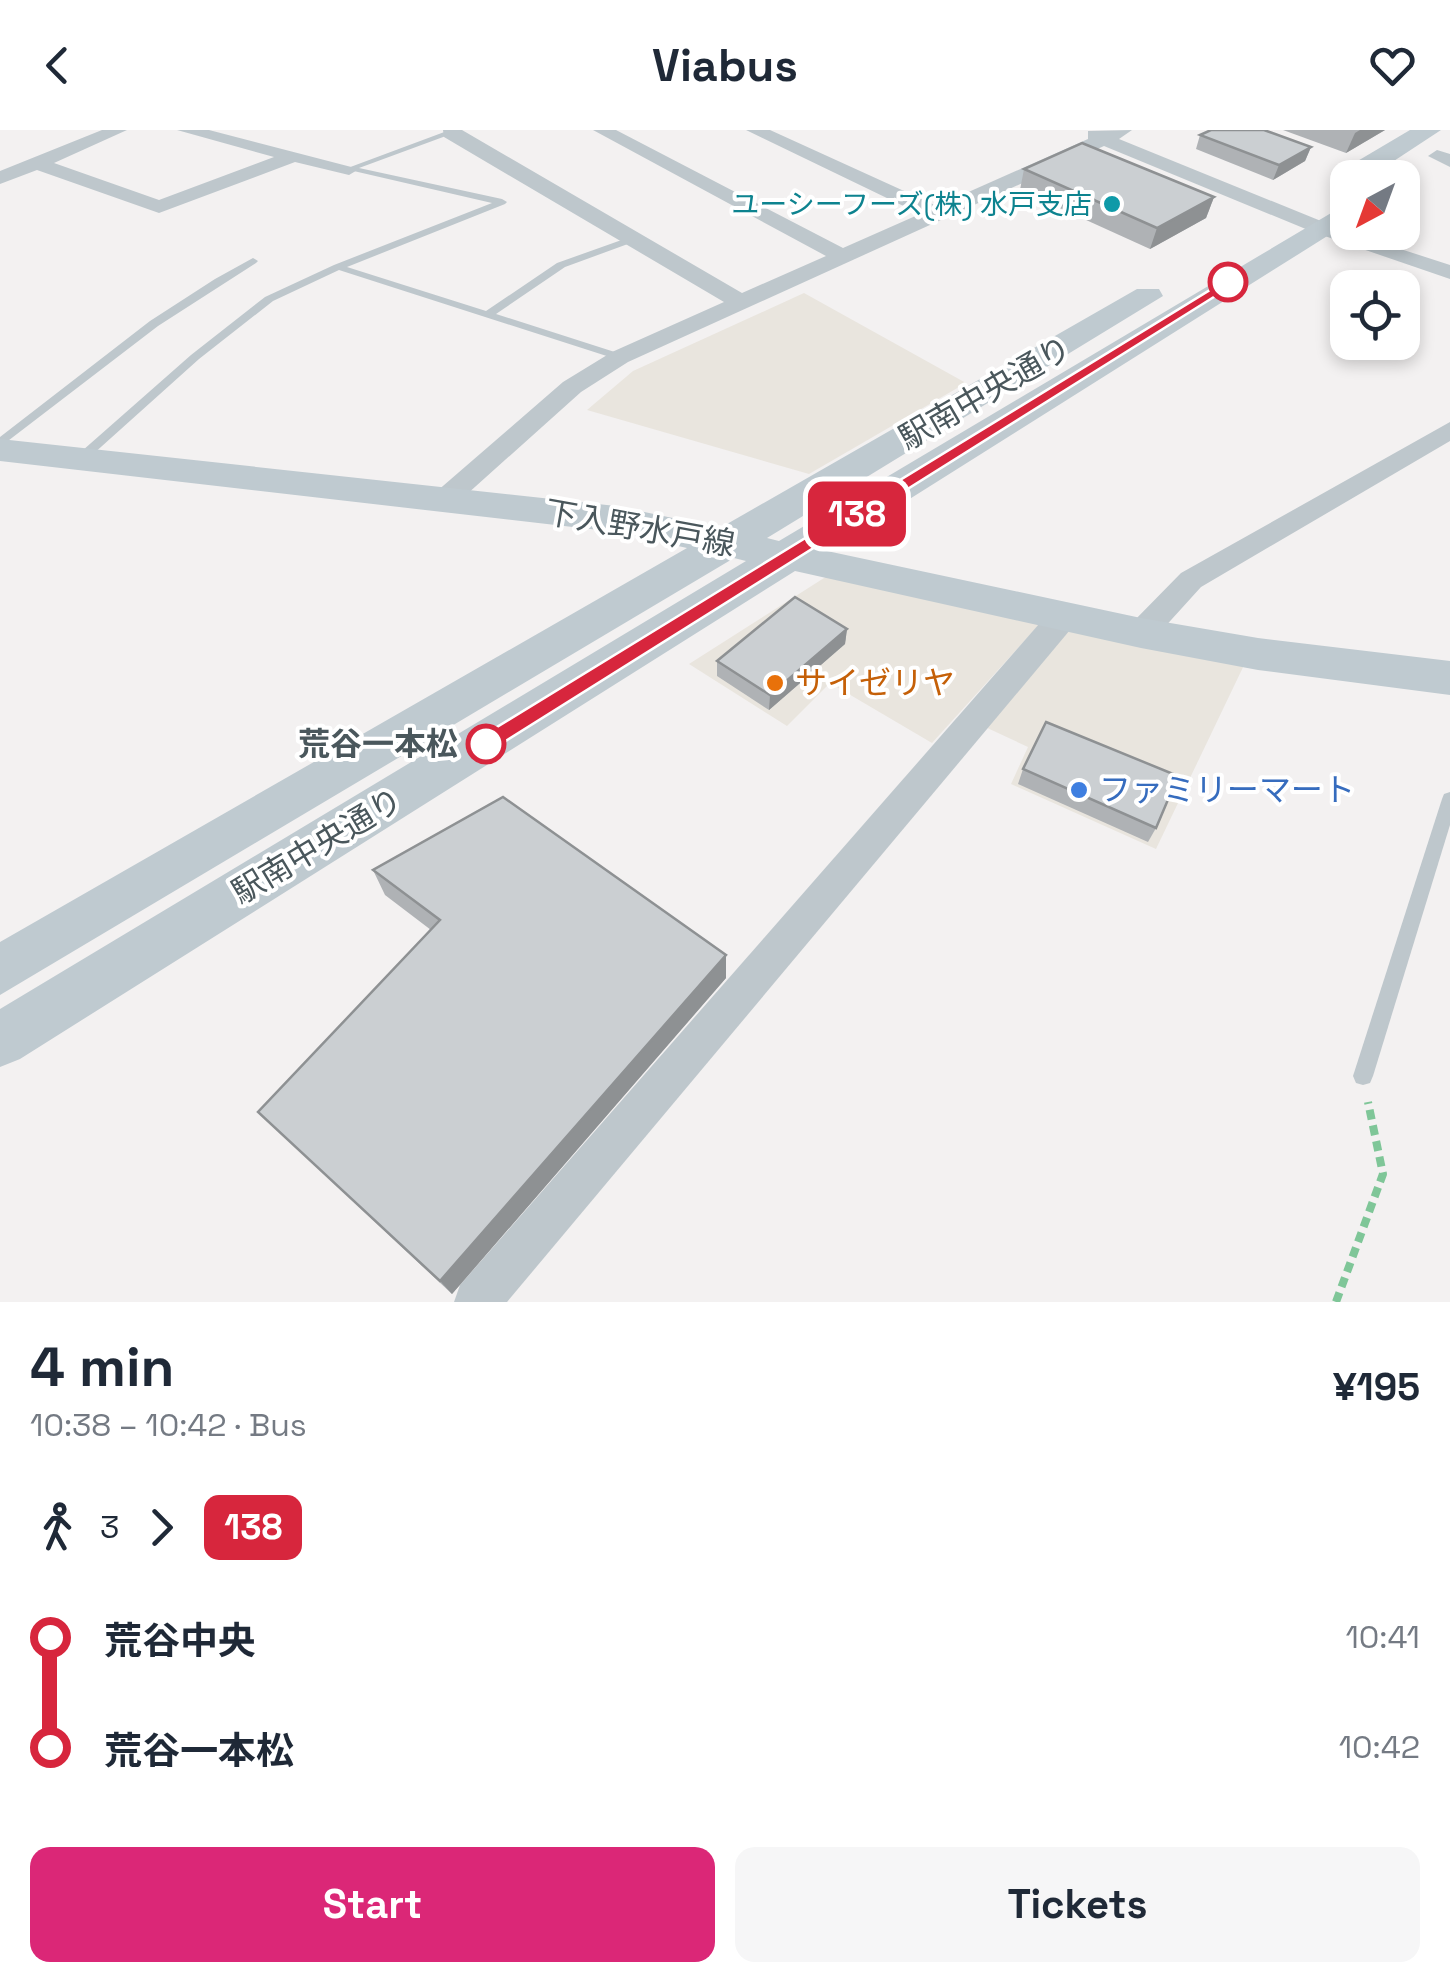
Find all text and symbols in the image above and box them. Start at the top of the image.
text: Viabus [652,37,798,94]
icon: back [30,38,85,93]
icon: heart [1365,38,1420,93]
north arrow [1330,160,1420,250]
map controls [1330,160,1420,360]
place label: ユーシーフーズ(株) 水戸支店 [731,186,1092,222]
marker: ユーシーフーズ(株) 水戸支店 [1101,193,1123,215]
unlabelled marker [1209,263,1247,301]
button: locate [1330,270,1420,360]
street label: 駅南中央通り [892,328,1078,458]
line badge: 138 [800,482,914,546]
street label: 下入野水戸線 [542,492,738,564]
text: 138 [828,492,886,536]
place label: サイゼリヤ [795,663,955,703]
marker: サイゼリヤ [764,672,786,694]
place label: 荒谷一本松 [298,724,458,764]
marker: 荒谷一本松 [467,725,505,763]
place label: ファミリーマート [1099,770,1355,810]
street label: 駅南中央通り [224,779,410,913]
marker: ファミリーマート [1068,779,1090,801]
text: 4 min [30,1332,174,1402]
text: ¥195 [1333,1363,1420,1411]
text: 10:38 – 10:42 · Bus [30,1405,307,1445]
icon: walk [30,1500,85,1555]
icon: forward [134,1500,189,1555]
text: 138 [224,1505,282,1549]
text: 3 [100,1507,119,1547]
text: 荒谷中央 [104,1617,256,1665]
text: 10:41 [1345,1617,1420,1657]
text: 荒谷一本松 [104,1727,294,1775]
text: 10:42 [1339,1727,1420,1767]
button: Start [30,1847,715,1962]
button: Tickets [735,1847,1420,1962]

